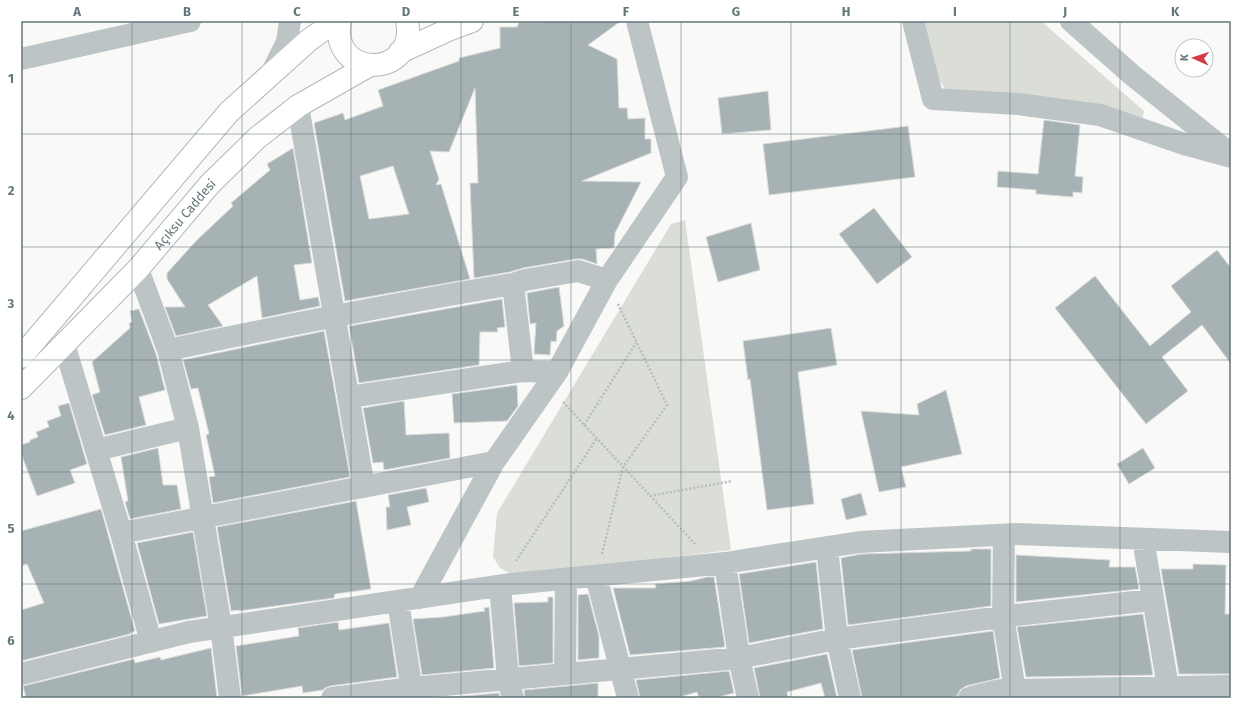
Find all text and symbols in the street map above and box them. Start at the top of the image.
text: A [72,4,81,19]
text: B [183,4,191,19]
text: C [293,4,301,19]
text: D [402,4,411,19]
text: E [513,4,520,19]
text: F [623,4,630,19]
text: G [732,4,740,19]
text: H [842,4,850,19]
text: I [953,4,957,19]
text: J [1062,4,1067,19]
text: K [1171,4,1180,19]
north arrow [1174,38,1214,78]
text: K [1178,53,1191,61]
text: 1 [8,71,14,86]
street label: Açıksu Caddesi [151,176,219,253]
text: 2 [8,183,15,198]
text: 3 [7,296,15,311]
text: 4 [7,408,15,423]
text: 5 [8,521,15,536]
text: 6 [7,633,15,648]

